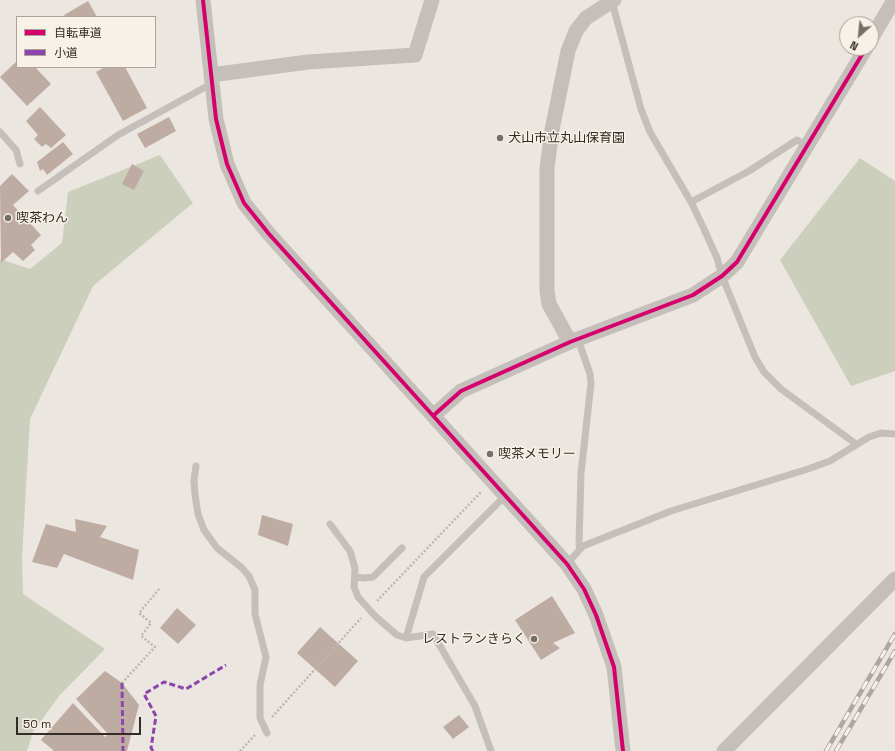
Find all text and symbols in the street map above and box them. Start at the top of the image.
legend [16,16,156,68]
north arrow [839,16,879,56]
text: 自転車道 [54,25,102,41]
text: N [848,38,860,54]
text: 小道 [54,45,78,61]
place label: 犬山市立丸山保育園 [508,130,625,146]
marker: 犬山市立丸山保育園 [495,133,505,143]
place label: 喫茶わん [16,210,68,226]
marker: 喫茶わん [3,213,13,223]
place label: 喫茶メモリー [498,446,576,462]
marker: 喫茶メモリー [485,449,495,459]
place label: レストランきらく [422,631,526,647]
marker: レストランきらく [529,634,539,644]
scale bar [18,709,143,735]
text: 50 m [23,716,51,732]

